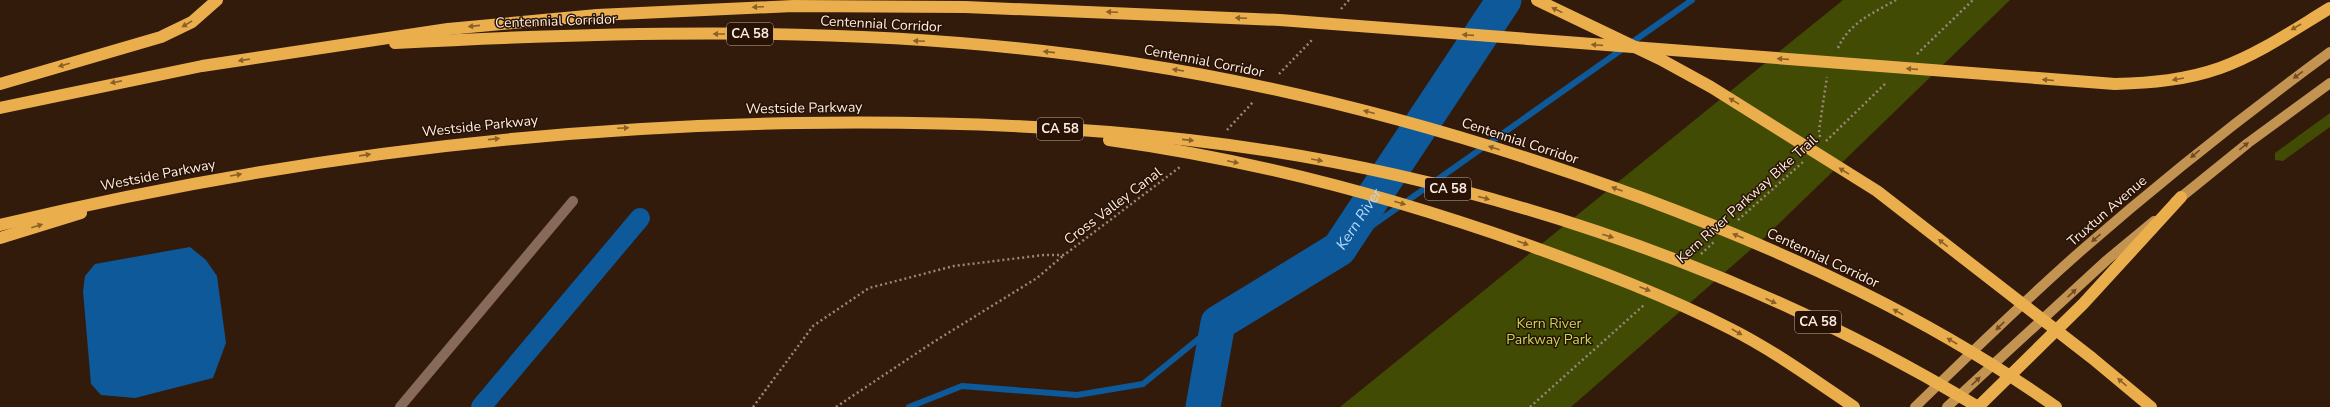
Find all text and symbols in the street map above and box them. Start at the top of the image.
one-way arrow [752,4,764,11]
one-way arrow [1551,7,1562,13]
one-way arrow [1106,8,1118,15]
street label: Centennial Corridor [495,9,617,33]
street label: Centennial Corridor [820,11,942,37]
one-way arrow [1234,15,1247,21]
one-way arrow [181,21,193,28]
one-way arrow [468,23,480,29]
road number: CA 58 [727,23,773,45]
one-way arrow [2290,24,2302,31]
one-way arrow [712,31,725,37]
one-way arrow [1462,31,1474,38]
one-way arrow [912,38,925,44]
street label: Centennial Corridor [1142,40,1266,82]
one-way arrow [1591,41,1603,48]
one-way arrow [1043,49,1055,55]
one-way arrow [1777,55,1789,62]
one-way arrow [238,57,250,63]
one-way arrow [58,62,70,68]
one-way arrow [1906,65,1918,72]
one-way arrow [1171,67,1184,73]
one-way arrow [2293,71,2304,79]
one-way arrow [2042,76,2054,83]
one-way arrow [2172,76,2184,82]
one-way arrow [110,80,122,86]
street label: Westside Parkway [745,97,863,119]
one-way arrow [1728,98,1740,105]
one-way arrow [1362,109,1375,115]
street label: Westside Parkway [421,110,540,142]
street label: Centennial Corridor [1459,113,1581,169]
road number: CA 58 [1037,118,1083,140]
one-way arrow [617,125,629,132]
street label: Kern River Parkway Bike Trail [1672,130,1822,267]
one-way arrow [488,136,500,143]
one-way arrow [1182,137,1194,143]
one-way arrow [2239,142,2250,151]
one-way arrow [1487,145,1499,151]
one-way arrow [2190,150,2201,159]
one-way arrow [359,152,371,158]
street label: Westside Parkway [99,154,218,195]
one-way arrow [1310,157,1323,163]
one-way arrow [1227,159,1239,165]
street label: Cross Valley Canal [1060,162,1166,249]
one-way arrow [1838,167,1850,174]
street label: Truxtun Avenue [2063,171,2151,251]
one-way arrow [230,172,242,178]
road number: CA 58 [1425,178,1471,200]
water label: Kern River [1331,184,1387,254]
one-way arrow [1611,185,1623,191]
one-way arrow [1478,195,1490,201]
one-way arrow [1394,200,1406,206]
one-way arrow [32,223,44,229]
street label: Centennial Corridor [1764,224,1882,292]
one-way arrow [1732,232,1744,238]
one-way arrow [1603,233,1615,239]
one-way arrow [2091,234,2101,243]
one-way arrow [1937,239,1948,247]
one-way arrow [1518,241,1530,247]
one-way arrow [1640,286,1651,292]
one-way arrow [2067,288,2077,297]
one-way arrow [1766,298,1777,304]
one-way arrow [1892,308,1904,315]
road number: CA 58 [1795,311,1841,333]
park label: Kern River Parkway Park [1506,314,1593,349]
one-way arrow [1995,321,2005,331]
one-way arrow [1731,329,1742,336]
one-way arrow [1946,338,1958,345]
one-way arrow [1971,376,1981,385]
one-way arrow [2116,378,2127,387]

